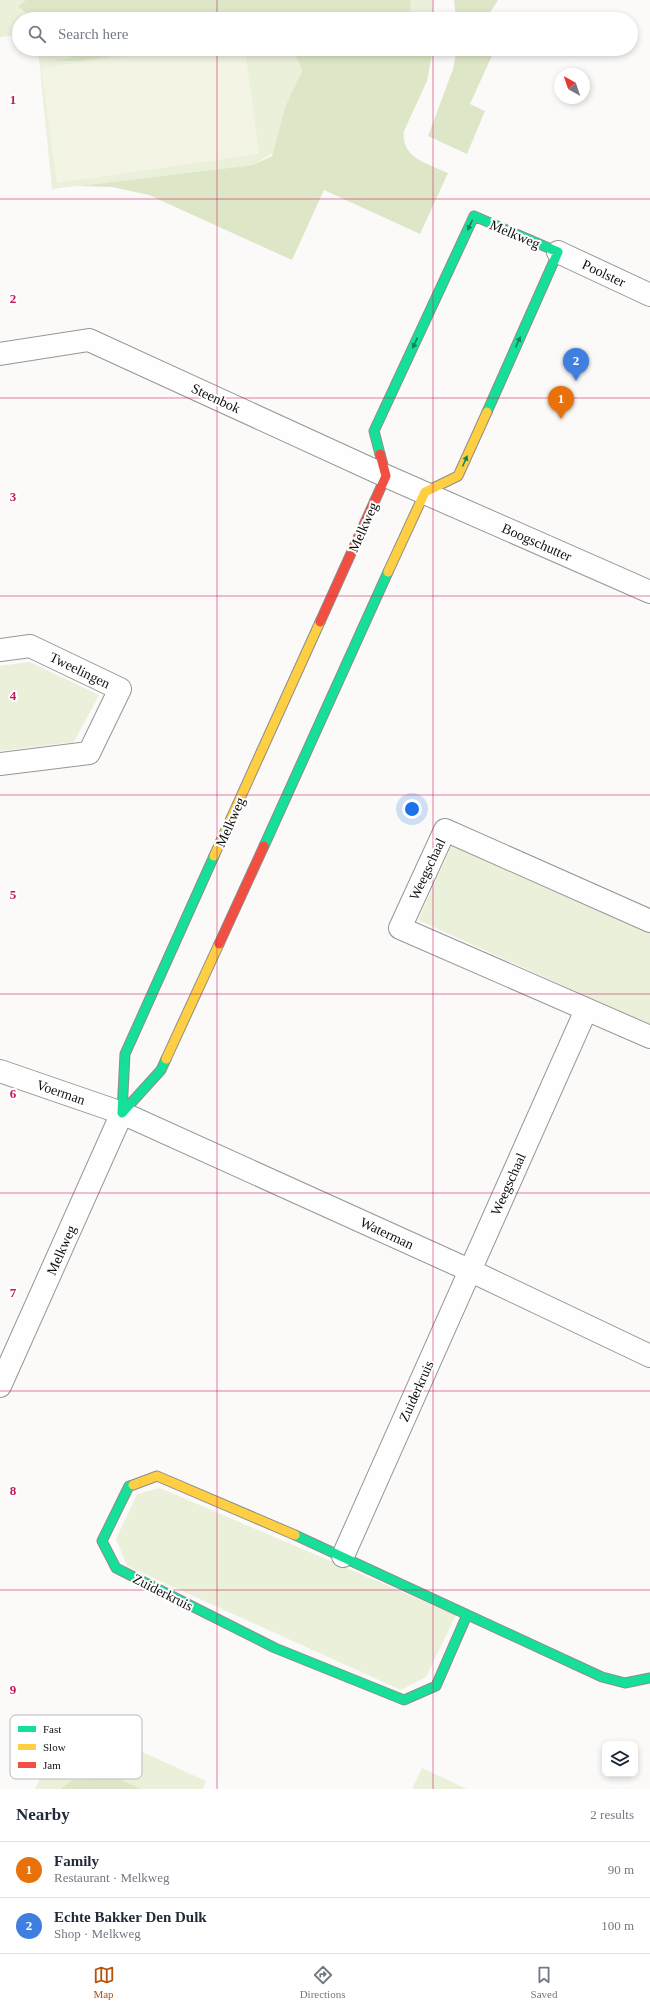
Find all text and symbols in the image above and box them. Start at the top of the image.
search box [12,12,638,56]
icon: search [26,23,48,45]
text: Search here [58,26,128,42]
north arrow [554,68,590,104]
text: 1 [10,92,16,107]
street label: Melkweg [488,217,542,252]
one-way arrow [467,220,473,231]
street label: Poolster [580,257,628,290]
text: 2 [10,291,16,306]
one-way arrow [515,336,521,348]
one-way arrow [412,338,418,349]
pin: 2 [563,348,589,381]
street label: Steenbok [189,381,243,416]
pin: 1 [548,386,574,419]
one-way arrow [462,454,468,466]
text: 3 [10,489,17,504]
street label: Melkweg [346,500,381,554]
street label: Boogschutter [500,520,574,565]
street label: Tweelingen [47,649,112,691]
text: 4 [10,688,17,703]
street label: Melkweg [213,795,248,849]
your location [402,799,422,819]
street label: Weegschaal [407,836,448,903]
text: 5 [10,887,17,902]
street label: Voerman [35,1077,87,1108]
text: 6 [10,1086,17,1101]
street label: Weegschaal [488,1151,529,1218]
street label: Waterman [358,1215,416,1252]
street label: Melkweg [44,1223,79,1277]
text: 7 [10,1285,17,1300]
street label: Zuiderkruis [396,1358,437,1424]
text: 8 [10,1483,17,1498]
street label: Zuiderkruis [130,1571,195,1614]
text: 9 [10,1682,17,1697]
legend [10,1715,142,1779]
text: Fast [43,1723,61,1735]
text: Slow [43,1741,66,1753]
map controls [602,1741,638,1777]
button: layers [602,1741,638,1777]
text: Jam [43,1759,61,1771]
text: Nearby [16,1805,70,1824]
text: 2 results [590,1807,634,1822]
text: Family [54,1853,99,1869]
text: 1 [26,1862,32,1877]
text: 90 m [608,1862,634,1877]
text: Restaurant · Melkweg [54,1870,170,1885]
text: Echte Bakker Den Dulk [54,1909,207,1925]
text: 2 [26,1918,32,1933]
text: 100 m [601,1918,634,1933]
text: Shop · Melkweg [54,1926,141,1941]
tab: Map [93,1964,115,2000]
tab: Directions [300,1964,345,2000]
tab: Saved [531,1964,557,2000]

